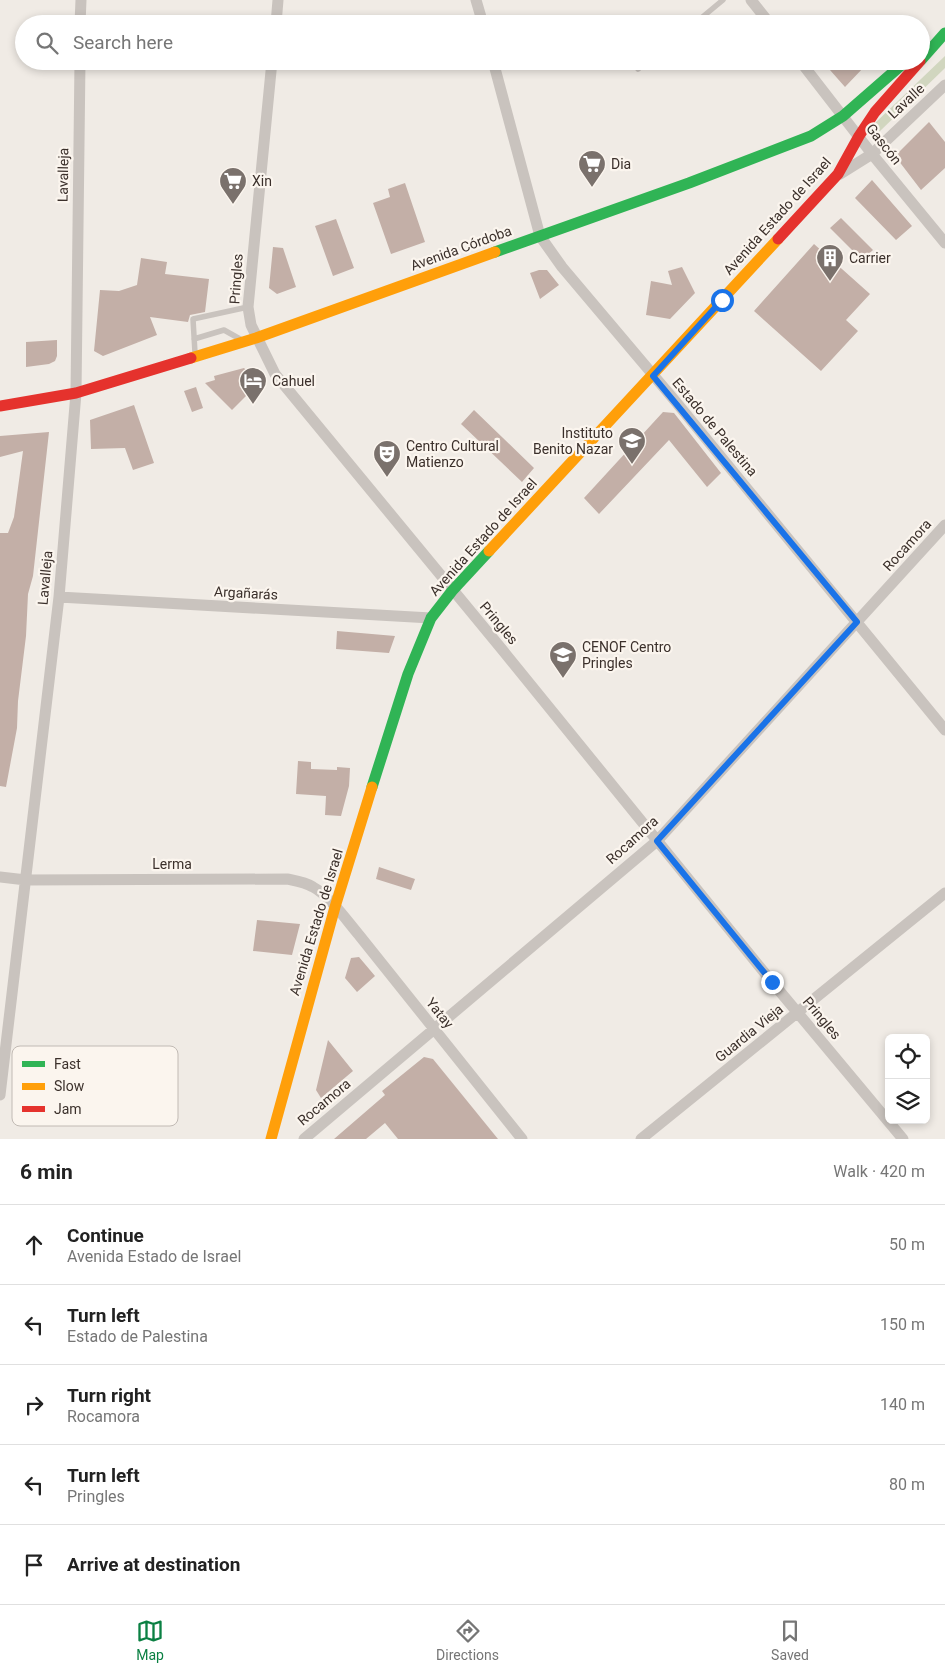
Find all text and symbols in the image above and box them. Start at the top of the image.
search box [15,15,930,70]
icon: search [33,29,61,57]
text: Search here [73,31,173,54]
street label: Lavalle [885,80,927,122]
street label: Gascón [863,120,905,168]
street label: Lavalleja [55,148,71,202]
supermarket icon: Dia [577,149,607,188]
street label: Avenida Estado de Israel [720,154,834,278]
place label: Dia [611,156,631,172]
supermarket icon: Xin [218,166,248,205]
place label: Xin [252,173,272,189]
street label: Avenida Córdoba [408,222,514,274]
building icon: Carrier [815,243,845,282]
place label: Carrier [849,250,891,266]
street label: Pringles [226,253,246,305]
route start [711,289,734,312]
hotel icon: Cahuel [238,366,268,405]
place label: Cahuel [272,373,315,389]
street label: Estado de Palestina [669,375,761,479]
place label: Instituto Benito Nazar [533,425,613,457]
school or university icon: Instituto Benito Nazar [617,426,647,465]
place label: Centro Cultural Matienzo [406,438,499,470]
theatre icon: Centro Cultural Matienzo [372,439,402,478]
street label: Avenida Estado de Israel [426,475,540,599]
street label: Rocamora [880,516,934,574]
street label: Lavalleja [35,550,55,606]
street label: Argañarás [214,583,278,603]
street label: Pringles [477,598,521,648]
place label: CENOF Centro Pringles [582,639,671,671]
school or university icon: CENOF Centro Pringles [548,640,578,679]
street label: Rocamora [603,813,661,867]
street label: Avenida Estado de Israel [286,847,346,997]
street label: Lerma [152,856,192,872]
route end [761,971,784,994]
street label: Pringles [800,993,844,1043]
street label: Yatay [423,995,457,1032]
street label: Guardia Vieja [712,1001,786,1065]
map controls [885,1034,930,1124]
button: locate [885,1034,930,1079]
legend [12,1046,178,1126]
text: Fast [54,1056,81,1072]
street label: Rocamora [294,1075,354,1129]
text: Slow [54,1078,85,1094]
button: layers [885,1079,930,1124]
text: Jam [54,1101,82,1117]
text: 6 min [20,1160,73,1184]
text: Walk · 420 m [833,1162,925,1181]
text: Continue [67,1224,144,1247]
icon: ahead [20,1231,48,1259]
text: 50 m [889,1235,925,1254]
text: Avenida Estado de Israel [67,1247,241,1266]
text: Turn left [67,1304,140,1327]
icon: left [20,1311,48,1339]
text: 150 m [880,1315,925,1334]
text: Estado de Palestina [67,1327,208,1346]
text: Turn right [67,1384,151,1407]
icon: right [20,1391,48,1419]
text: 140 m [880,1395,925,1414]
text: Rocamora [67,1407,140,1426]
text: Turn left [67,1464,140,1487]
icon: left [20,1471,48,1499]
text: 80 m [889,1475,925,1494]
text: Pringles [67,1487,125,1506]
icon: arrive [20,1551,48,1579]
text: Arrive at destination [67,1553,240,1576]
tab: Map [136,1617,164,1663]
tab: Directions [436,1617,499,1663]
tab: Saved [771,1617,809,1663]

